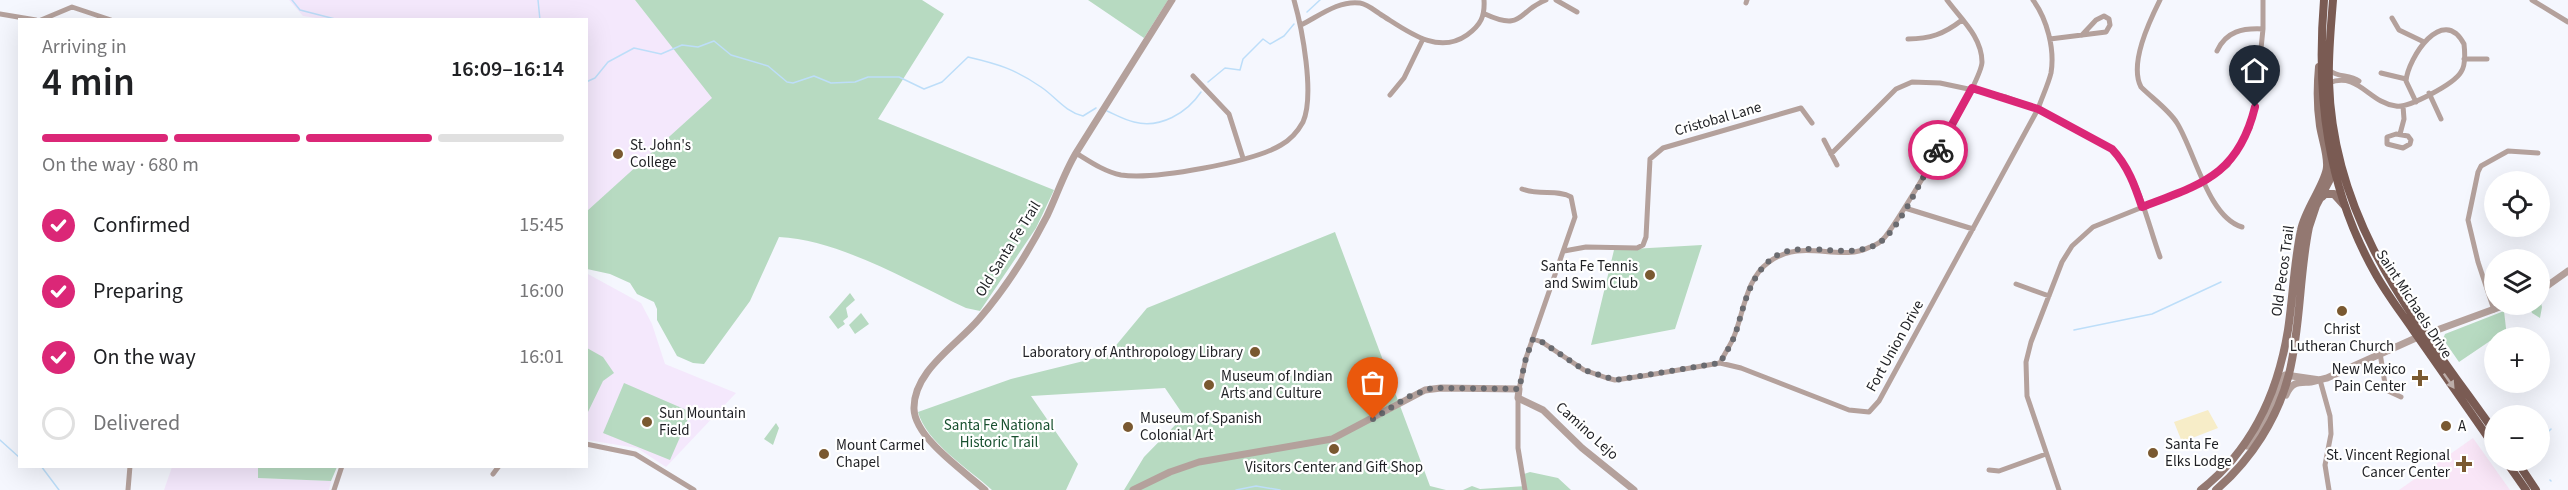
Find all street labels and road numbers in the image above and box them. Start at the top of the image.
street label: Cristobal Lane [1672,97,1764,141]
street label: Old Santa Fe Trail [970,197,1046,301]
street label: Old Pecos Trail [2266,224,2300,318]
street label: Saint Michaels Drive [2371,246,2457,362]
street label: Fort Union Drive [1861,296,1929,396]
street label: Camino Lejo [1551,397,1623,465]

